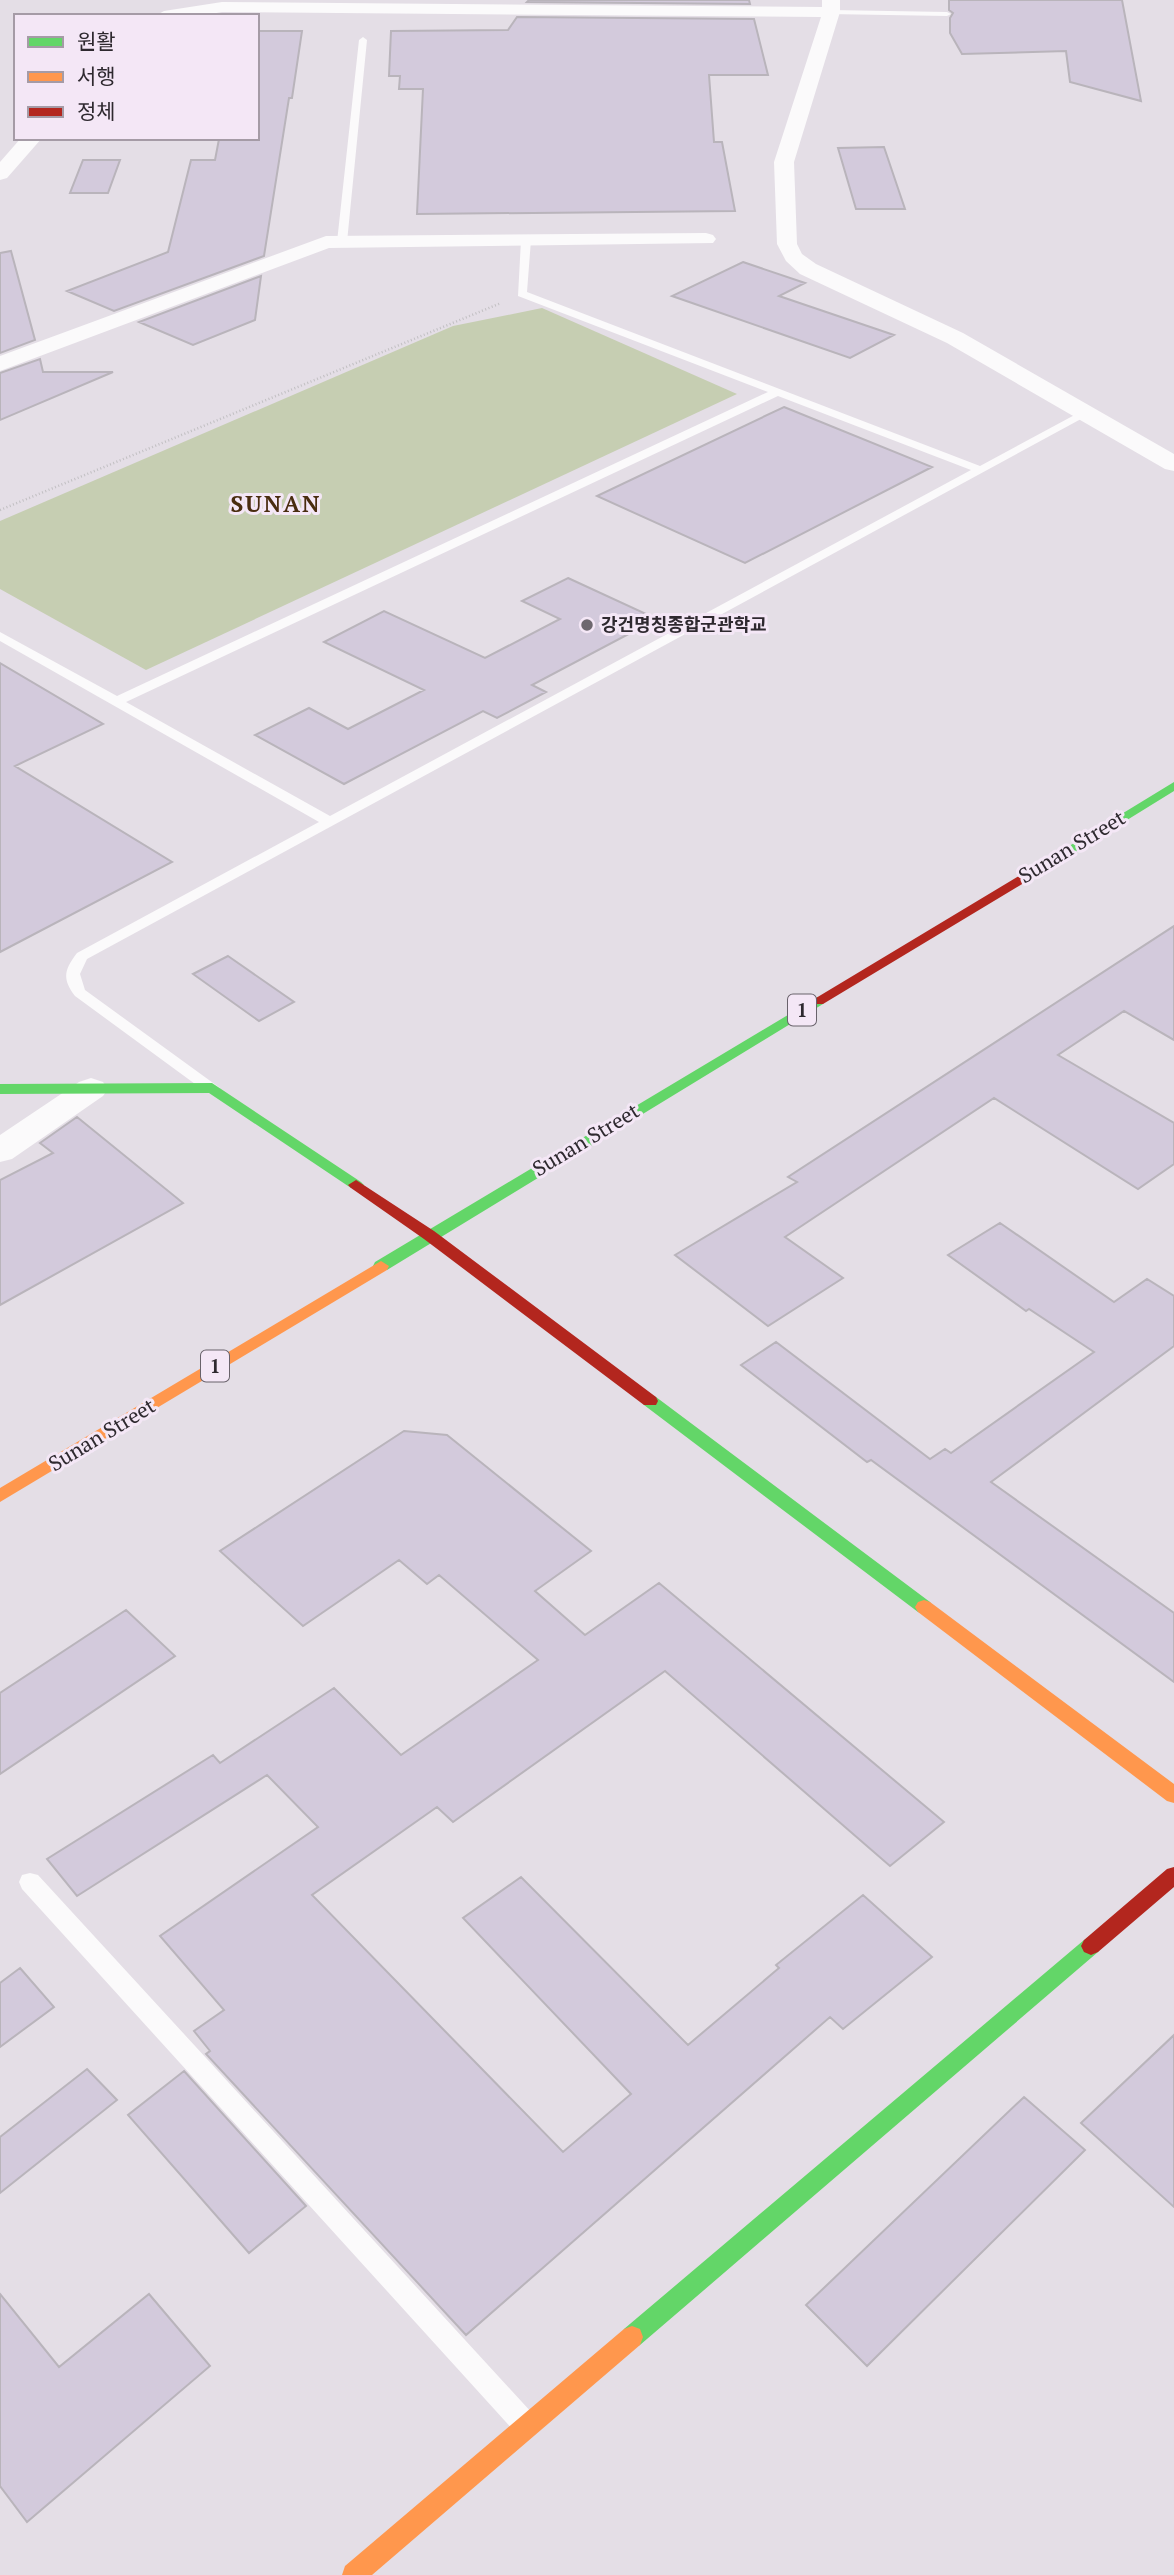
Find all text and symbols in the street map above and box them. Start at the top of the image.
legend [14,14,259,140]
text: 원활 [77,27,116,55]
text: 서행 [77,62,116,90]
text: 정체 [77,97,116,125]
district label: SUNAN [231,488,321,519]
place label: 강건명칭종합군관학교 [601,612,767,636]
marker: 강건명칭종합군관학교 [579,617,595,633]
street label: Sunan Street [1013,803,1130,889]
road number: 1 [788,994,816,1026]
street label: Sunan Street [527,1096,644,1182]
road number: 1 [201,1350,229,1382]
street label: Sunan Street [43,1391,160,1477]

